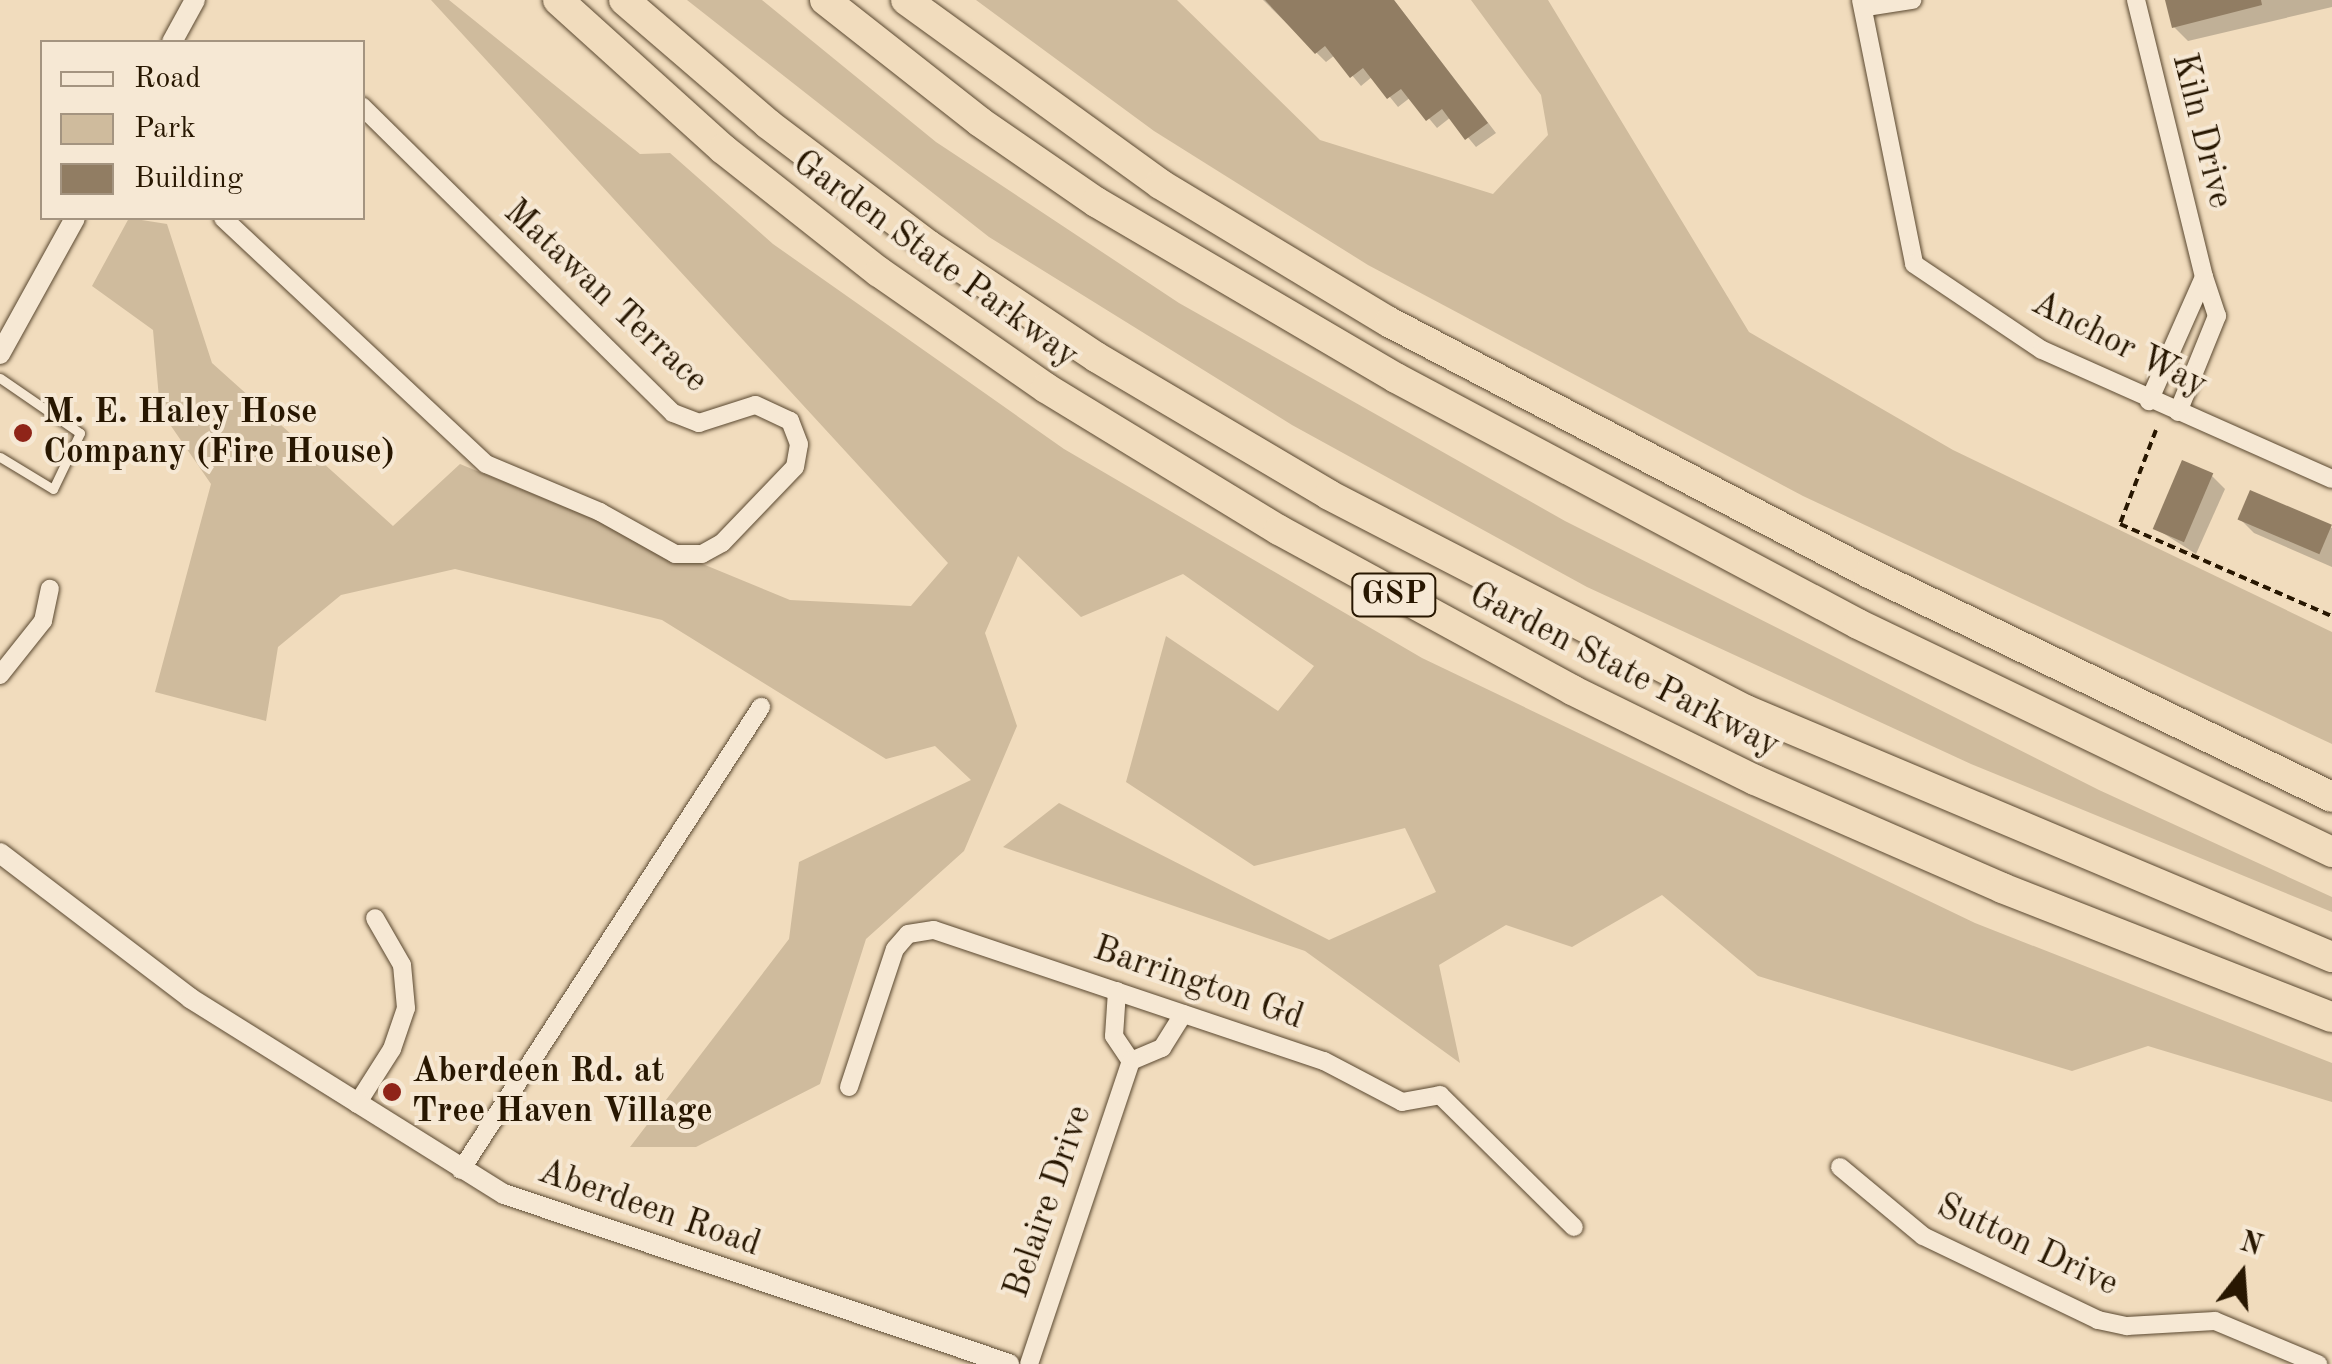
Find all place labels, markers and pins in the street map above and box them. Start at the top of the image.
place label: M. E. Haley Hose Company (Fire House) [43,392,395,474]
marker: M. E. Haley Hose Company (Fire House) [12,422,34,444]
place label: Aberdeen Rd. at Tree Haven Village [412,1051,713,1133]
marker: Aberdeen Rd. at Tree Haven Village [381,1081,403,1103]

